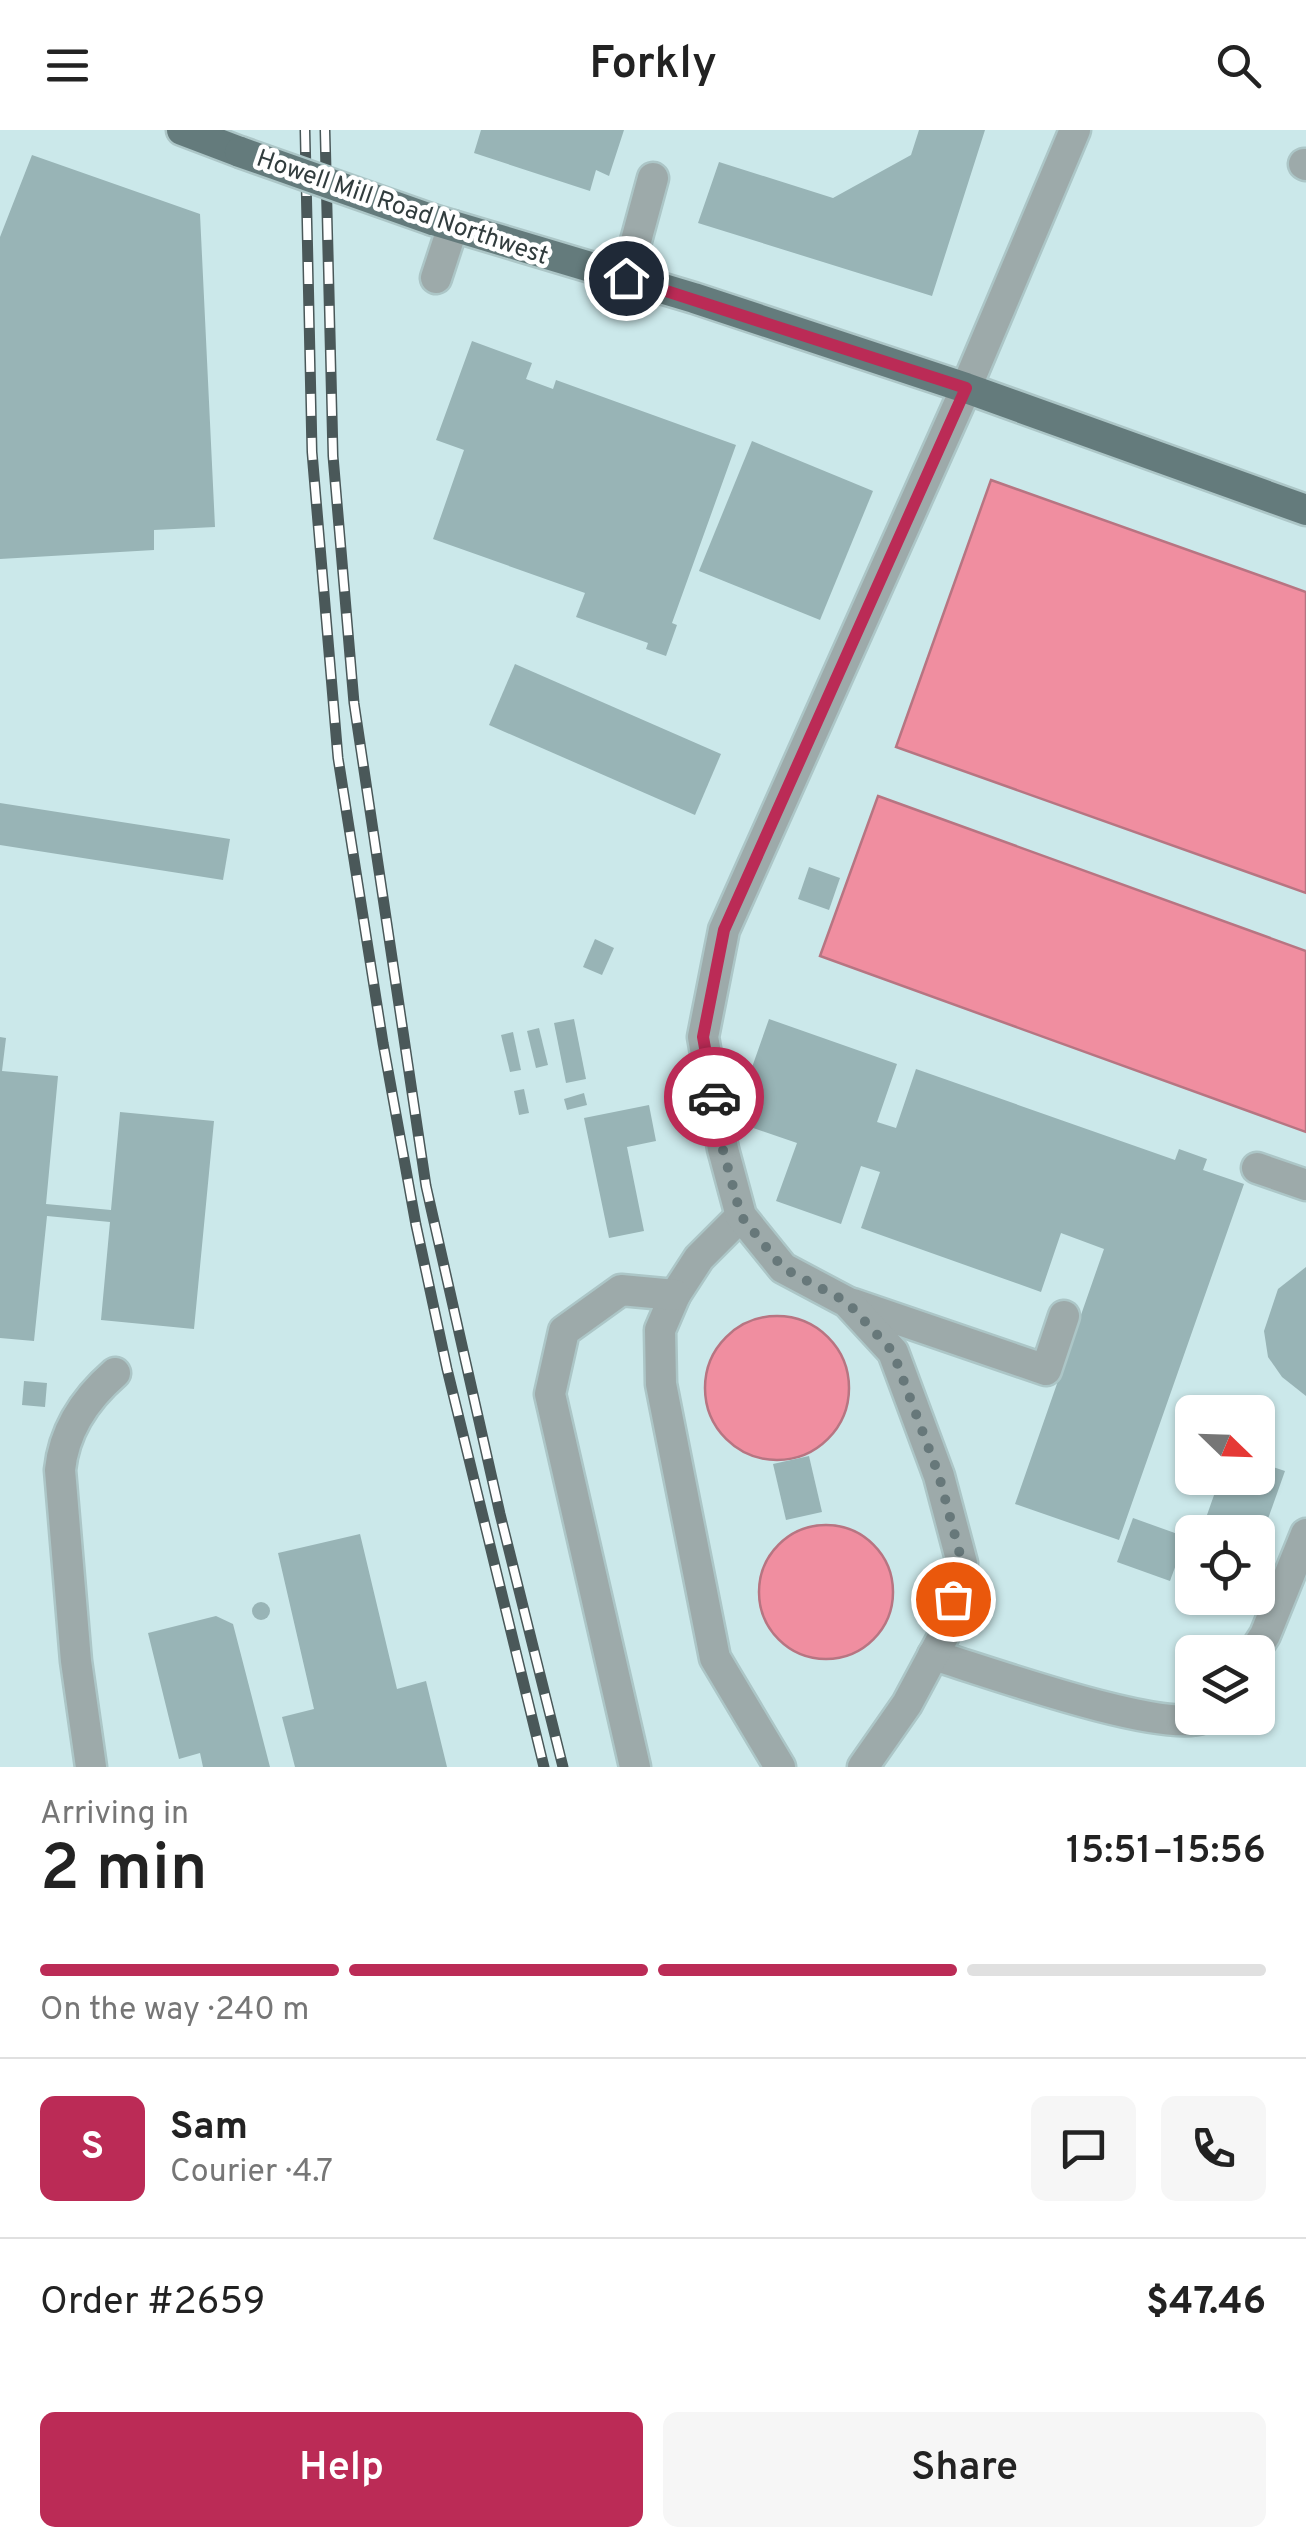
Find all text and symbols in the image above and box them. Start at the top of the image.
text: Forkly [589,37,717,94]
icon: menu [40,38,95,93]
icon: search [1211,38,1266,93]
street label: Howell Mill Road Northwest [252,144,552,274]
pin [584,236,669,321]
icon: home [599,251,654,306]
courier [664,1047,764,1147]
icon: car [687,1070,742,1125]
north arrow [1175,1395,1275,1495]
map controls [1175,1395,1275,1735]
button: locate [1175,1515,1275,1615]
pin [911,1557,996,1642]
icon: bag [926,1572,981,1627]
button: layers [1175,1635,1275,1735]
text: Arriving in [40,1795,189,1835]
text: 15:51–15:56 [1066,1828,1266,1877]
text: 2 min [40,1831,208,1913]
text: On the way · 240 m [40,1991,309,2031]
button: chat [1031,2096,1136,2201]
button: phone [1161,2096,1266,2201]
text: Sam [170,2104,248,2153]
text: S [81,2124,104,2173]
text: Courier · 4.7 [170,2153,333,2193]
text: Order #2659 [40,2279,265,2328]
text: $47.46 [1146,2279,1266,2328]
button: Help [40,2412,643,2527]
button: Share [663,2412,1266,2527]

